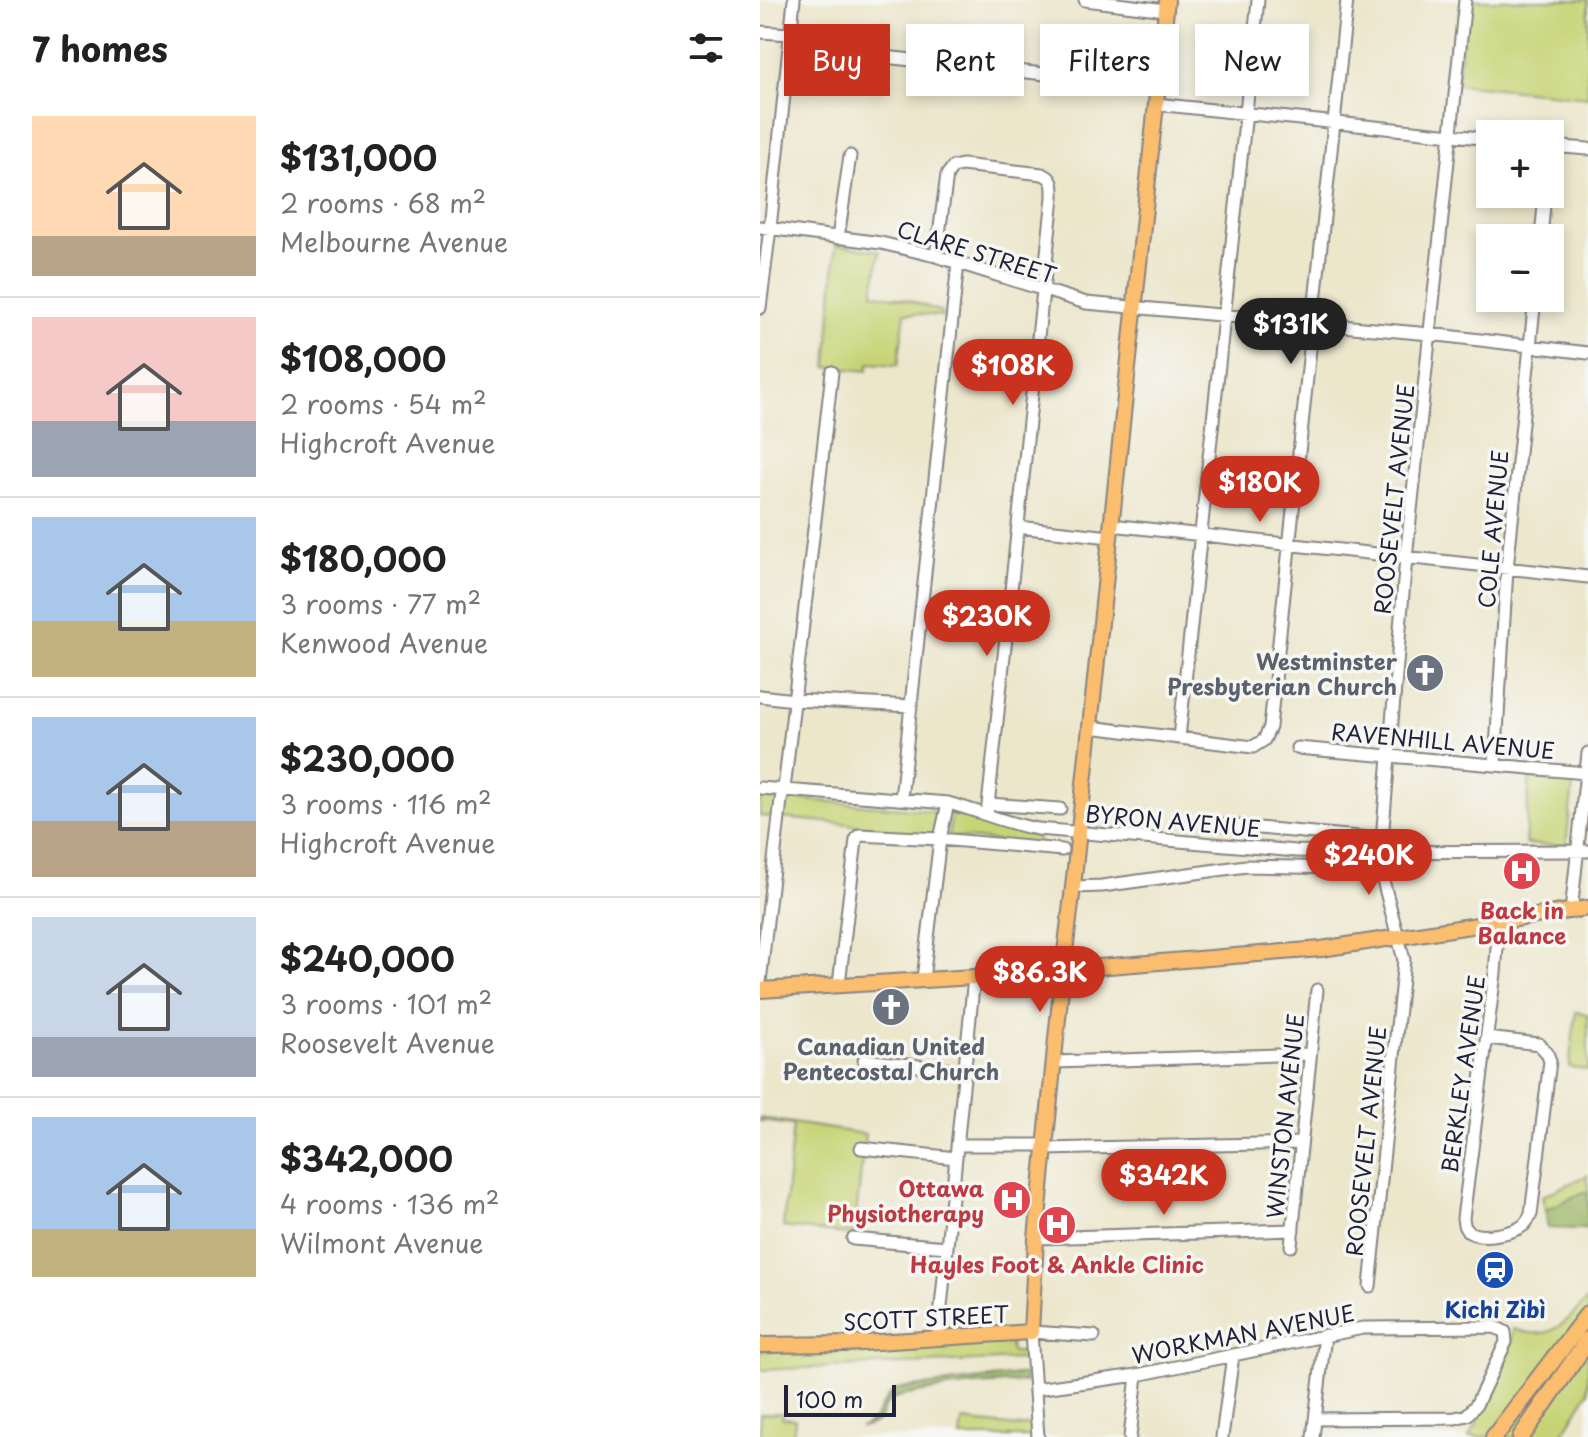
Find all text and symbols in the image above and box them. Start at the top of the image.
text: 7 homes [32,22,168,74]
chip: Buy [784,24,890,96]
chip: Rent [906,24,1024,96]
chip: Filters [1040,24,1179,96]
chip: New [1195,24,1309,96]
icon: filters [684,26,728,70]
map controls [1476,120,1564,312]
button: + [1476,120,1564,208]
text: $131,000 [280,131,437,183]
icon: home [96,148,192,244]
text: 2 rooms · 68 m² [280,183,486,222]
street label: CLARE STREET [893,211,1061,291]
text: Melbourne Avenue [280,222,508,261]
button: − [1476,224,1564,312]
pin: $131K [1235,298,1347,366]
text: $131K [1253,304,1329,343]
text: $108,000 [280,332,446,384]
pin: $108K [957,339,1069,407]
text: $108K [971,345,1055,384]
icon: home [96,349,192,445]
street label: ROOSEVELT AVENUE [1365,382,1421,616]
text: 2 rooms · 54 m² [280,384,487,423]
text: Highcroft Avenue [280,423,495,462]
street label: COLE AVENUE [1469,448,1515,610]
pin: $180K [1204,456,1316,524]
text: $180K [1218,462,1302,501]
text: $180,000 [280,532,447,584]
icon: home [96,549,192,645]
text: 3 rooms · 77 m² [280,584,481,623]
pin: $230K [931,590,1043,658]
text: $230K [942,596,1032,635]
text: Kenwood Avenue [280,623,488,662]
place label: Westminster Presbyterian Church [1167,644,1398,702]
church icon: Westminster Presbyterian Church [1404,652,1446,694]
street label: RAVENHILL AVENUE [1330,714,1556,766]
text: $230,000 [280,732,455,784]
icon: home [96,749,192,845]
text: 3 rooms · 116 m² [280,784,492,823]
street label: BYRON AVENUE [1084,796,1262,844]
text: Highcroft Avenue [280,823,495,862]
pin: $240K [1313,829,1425,897]
text: $240K [1324,835,1414,874]
hospital icon: Back in Balance [1501,850,1543,892]
place label: Back in Balance [1478,893,1566,951]
text: $240,000 [280,932,455,984]
pin: $86.3K [975,946,1105,1014]
icon: home [96,949,192,1045]
text: $86.3K [993,952,1087,991]
street label: BERKLEY AVENUE [1432,973,1492,1175]
text: 3 rooms · 101 m² [280,984,492,1023]
church icon: Canadian United Pentecostal Church [870,986,912,1028]
street label: WINSTON AVENUE [1257,1012,1311,1220]
text: Roosevelt Avenue [280,1023,495,1062]
street label: ROOSEVELT AVENUE [1337,1024,1393,1258]
place label: Canadian United Pentecostal Church [783,1029,999,1087]
text: $342,000 [280,1132,453,1184]
icon: home [96,1149,192,1245]
pin: $342K [1108,1149,1220,1217]
text: $342K [1119,1155,1209,1194]
place label: Ottawa Physiotherapy [827,1171,985,1229]
hospital icon: Ottawa Physiotherapy [991,1179,1033,1221]
text: 4 rooms · 136 m² [280,1184,500,1223]
hospital icon: Hayles Foot & Ankle Clinic [1036,1204,1078,1246]
text: Wilmont Avenue [280,1223,484,1262]
place label: Hayles Foot & Ankle Clinic [910,1247,1204,1280]
station icon: Kichi Zìbì [1474,1249,1516,1291]
place label: Kichi Zìbì [1444,1292,1546,1325]
street label: WORKMAN AVENUE [1129,1295,1357,1371]
street label: SCOTT STREET [842,1296,1010,1338]
scale bar [784,1381,896,1417]
text: 100 m [796,1382,863,1415]

